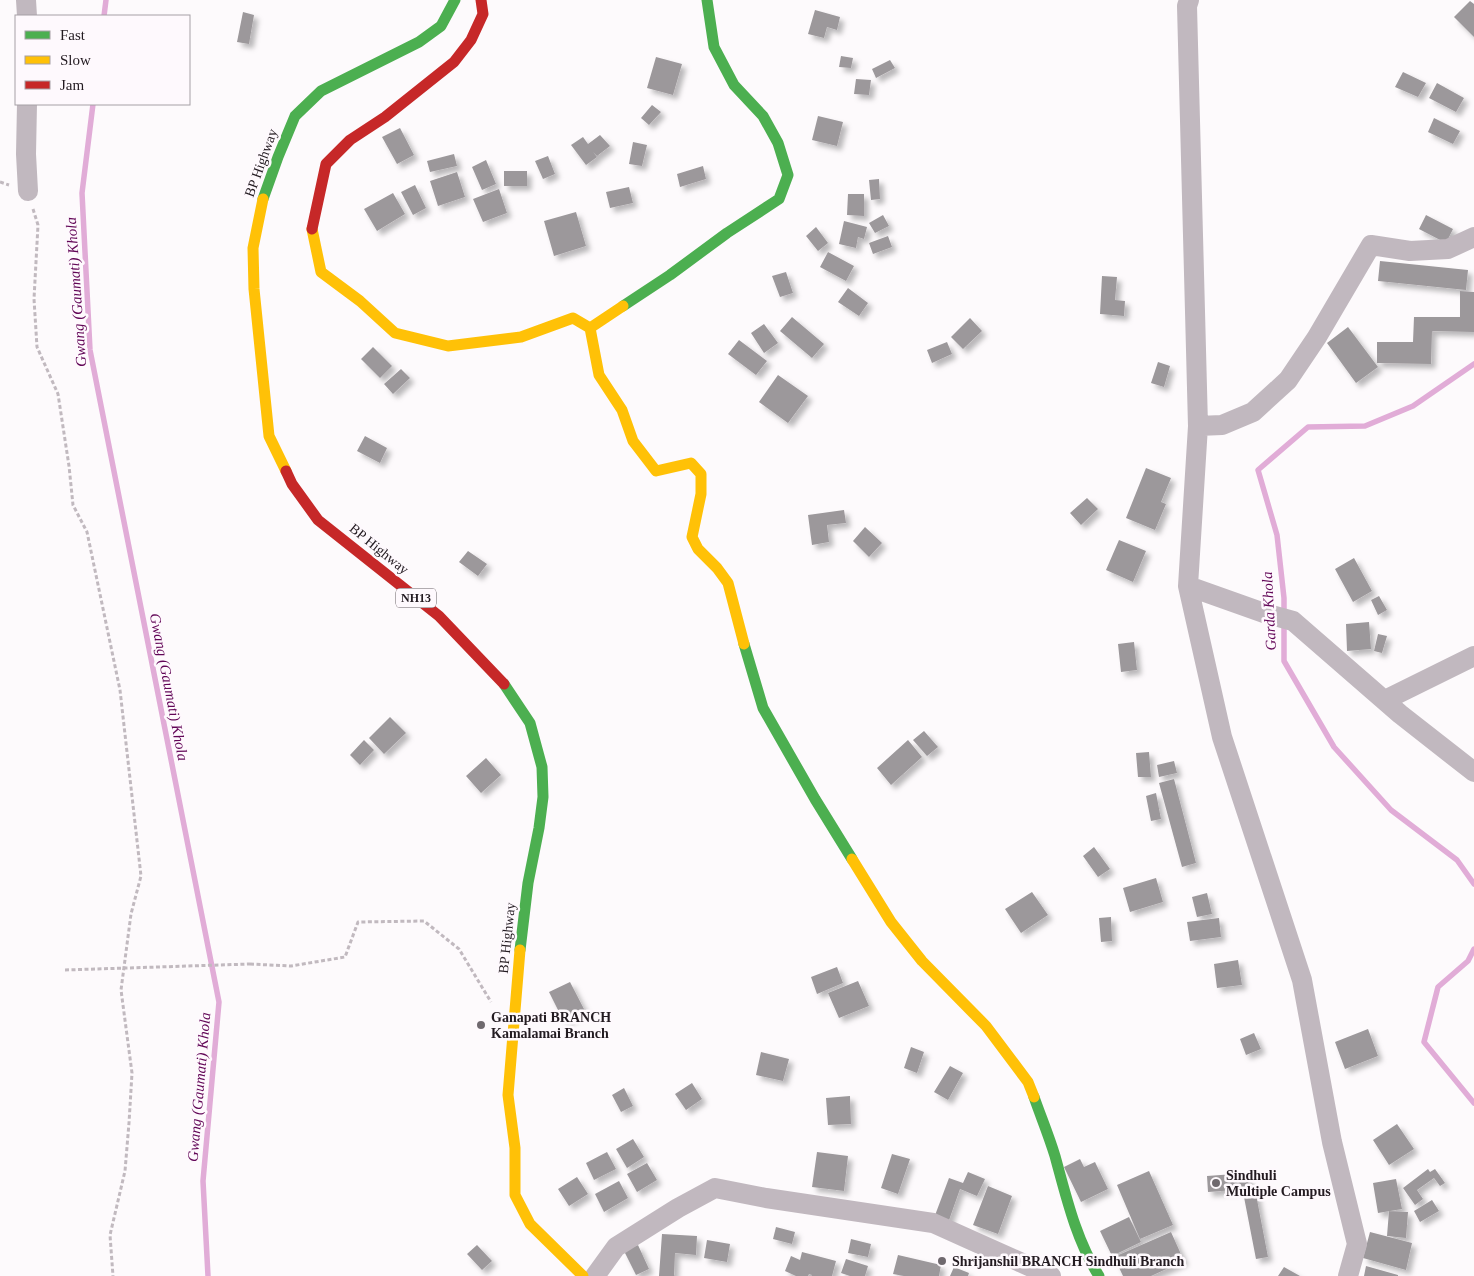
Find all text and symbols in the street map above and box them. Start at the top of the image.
legend [15,15,190,105]
text: Fast [60,27,86,43]
text: Slow [60,52,91,68]
text: Jam [60,77,84,93]
street label: BP Highway [242,127,280,199]
water label: Gwang (Gaumati) Khola [63,217,90,367]
street label: BP Highway [347,521,411,577]
water label: Garda Khola [1259,571,1279,651]
road number: NH13 [396,588,436,608]
water label: Gwang (Gaumati) Khola [146,612,191,762]
street label: BP Highway [496,902,518,974]
place label: Ganapati BRANCH Kamalamai Branch [491,1010,611,1041]
water label: Gwang (Gaumati) Khola [184,1012,215,1162]
marker: Ganapati BRANCH Kamalamai Branch [475,1019,487,1031]
place label: Sindhuli Multiple Campus [1226,1168,1331,1199]
marker: Sindhuli Multiple Campus [1210,1177,1222,1189]
place label: Shrijanshil BRANCH Sindhuli Branch [952,1254,1184,1269]
marker: Shrijanshil BRANCH Sindhuli Branch [936,1255,948,1267]

